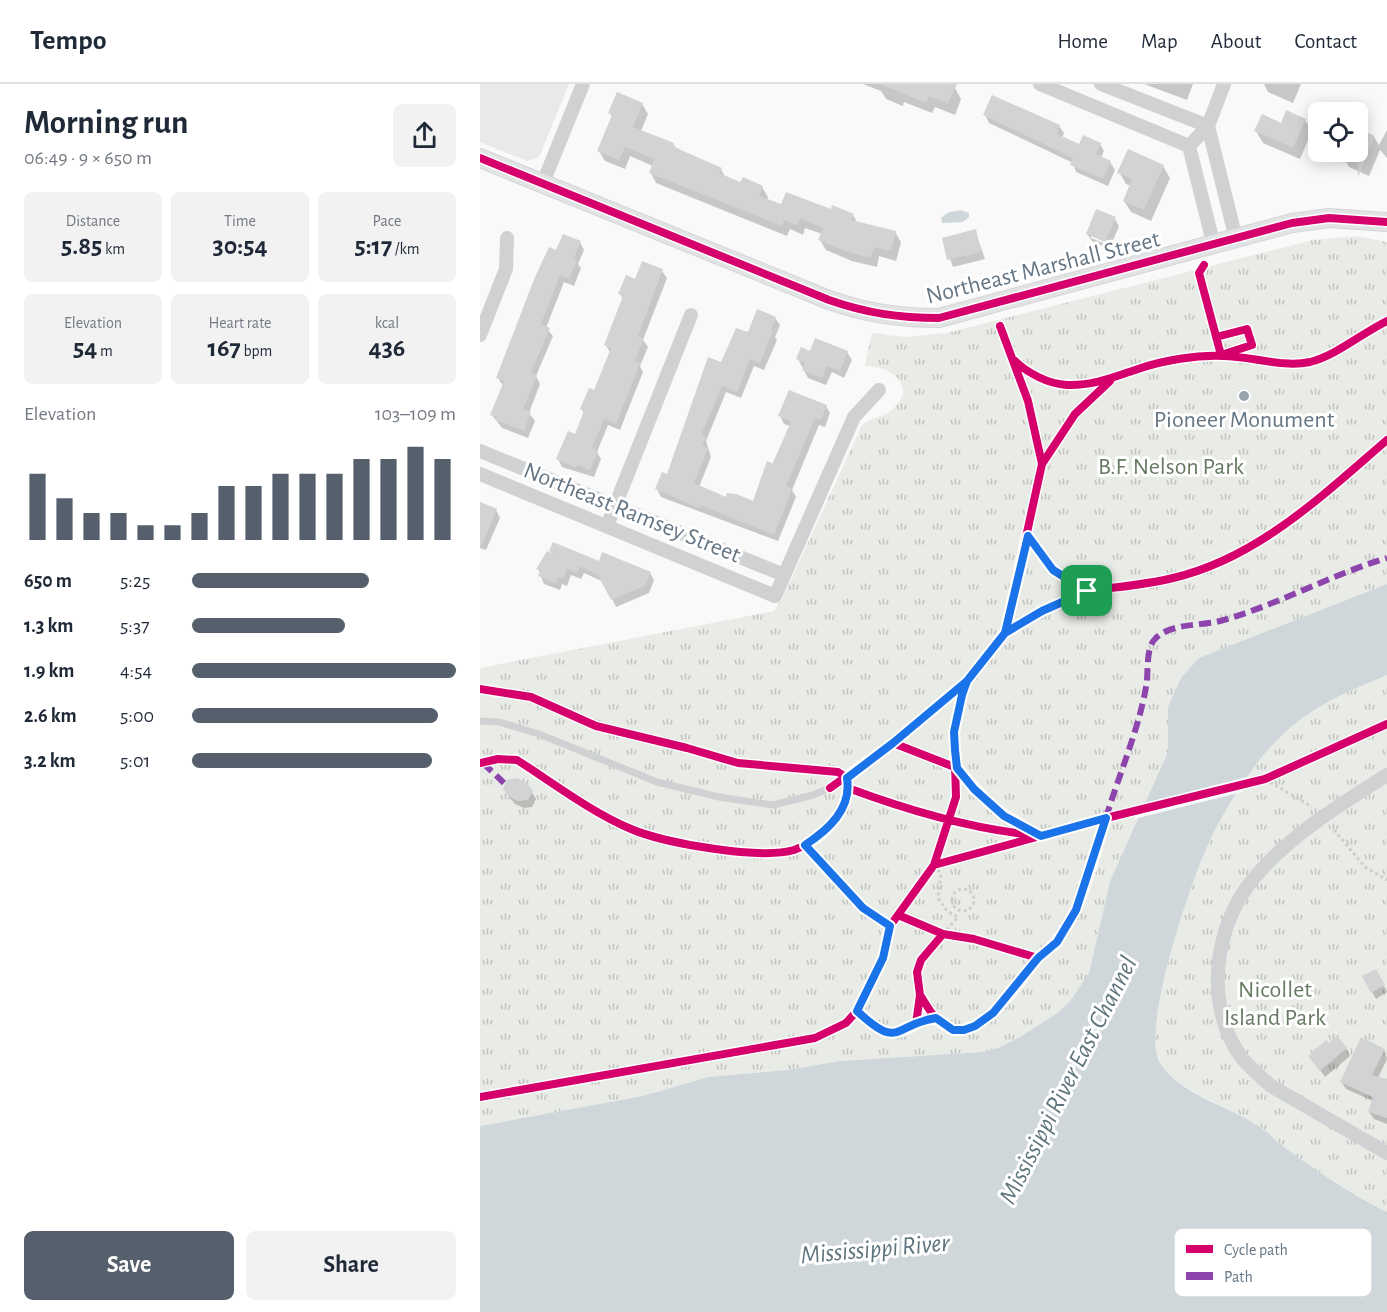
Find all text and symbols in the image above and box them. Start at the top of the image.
text: Tempo [30,27,106,55]
text: Home [1057,31,1108,52]
text: Map [1141,31,1178,52]
text: About [1211,31,1261,52]
text: Contact [1294,31,1357,52]
map controls [1308,102,1368,162]
button: locate [1308,102,1368,162]
button: share [393,104,456,167]
text: Morning run [24,107,188,140]
text: 06:49 · 9 × 650 m [24,148,152,168]
text: Distance [66,213,120,229]
text: Time [224,213,256,229]
text: Pace [373,213,401,229]
street label: Northeast Marshall Street [924,227,1163,309]
text: 5.85 [61,233,102,259]
text: 30:54 [212,233,268,259]
text: 5:17 [354,233,392,259]
text: km [102,241,125,257]
text: /km [392,241,420,257]
text: Elevation [64,315,122,331]
text: Heart rate [209,315,271,331]
text: kcal [375,315,399,331]
text: 54 [73,335,97,361]
text: 167 [208,335,241,361]
text: 436 [369,335,405,361]
text: m [97,343,113,359]
text: bpm [241,343,272,359]
marker: Pioneer Monument [1237,389,1251,403]
text: Elevation [24,404,96,424]
text: 103–109 m [375,404,456,424]
place label: Pioneer Monument [1154,408,1335,432]
park label: B.F. Nelson Park [1098,455,1244,479]
street label: Northeast Ramsey Street [520,459,744,568]
pin [1061,565,1112,616]
text: 650 m [24,571,72,591]
text: 5:25 [120,571,150,591]
icon: arrive [1070,574,1103,607]
text: 1.3 km [24,616,73,636]
text: 5:37 [120,616,150,636]
text: 1.9 km [24,661,75,681]
text: 4:54 [120,661,152,681]
text: 2.6 km [24,706,77,726]
text: 5:00 [120,706,154,726]
text: 3.2 km [24,751,76,771]
text: 5:01 [120,751,150,771]
water label: Mississippi River East Channel [994,952,1142,1208]
park label: Nicollet Island Park [1224,978,1326,1030]
legend [1174,1228,1372,1297]
water label: Mississippi River [799,1229,952,1268]
button: Save [24,1231,234,1300]
button: Share [246,1231,456,1300]
text: Cycle path [1224,1242,1288,1259]
text: Path [1224,1269,1253,1285]

